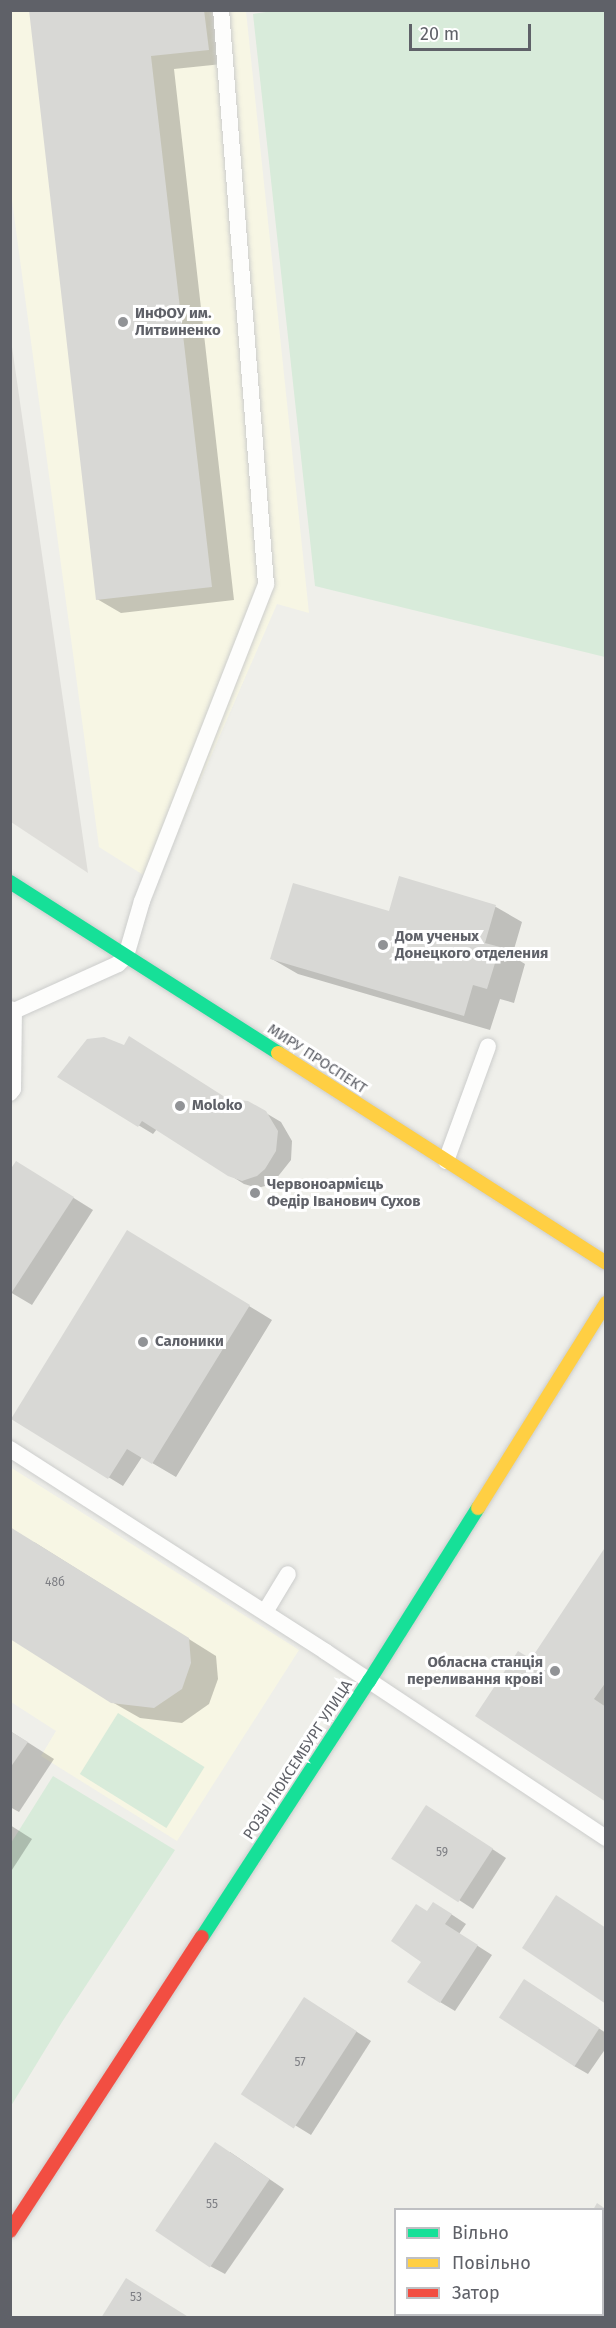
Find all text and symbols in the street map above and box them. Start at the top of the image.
scale bar [412,12,534,50]
text: 20 m [420,23,459,45]
place label: ИнФОУ им. Литвиненко [135,304,221,339]
marker: ИнФОУ им. Литвиненко [116,315,130,329]
place label: Дом ученых Донецкого отделения [395,927,548,962]
marker: Дом ученых Донецкого отделения [376,938,390,952]
street label: МИРУ ПРОСПЕКТ [264,1020,370,1098]
place label: Moloko [192,1097,243,1115]
marker: Moloko [173,1099,187,1113]
place label: Червоноармієць Федір Іванович Сухов [267,1175,421,1210]
marker: Червоноармієць Федір Іванович Сухов [248,1186,262,1200]
place label: Салоники [155,1333,224,1351]
marker: Салоники [136,1335,150,1349]
house number: 48б [45,1576,65,1590]
place label: Обласна станція переливання крові [407,1653,543,1688]
marker: Обласна станція переливання крові [548,1664,562,1678]
street label: РОЗЫ ЛЮКСЕМБУРГ УЛИЦА [240,1677,356,1843]
house number: 59 [436,1846,448,1860]
house number: 57 [294,2056,306,2070]
house number: 55 [206,2198,218,2212]
legend [394,2208,604,2316]
text: Вільно [452,2222,509,2244]
text: Повільно [452,2252,531,2274]
text: Затор [452,2282,500,2304]
house number: 53 [130,2291,142,2305]

